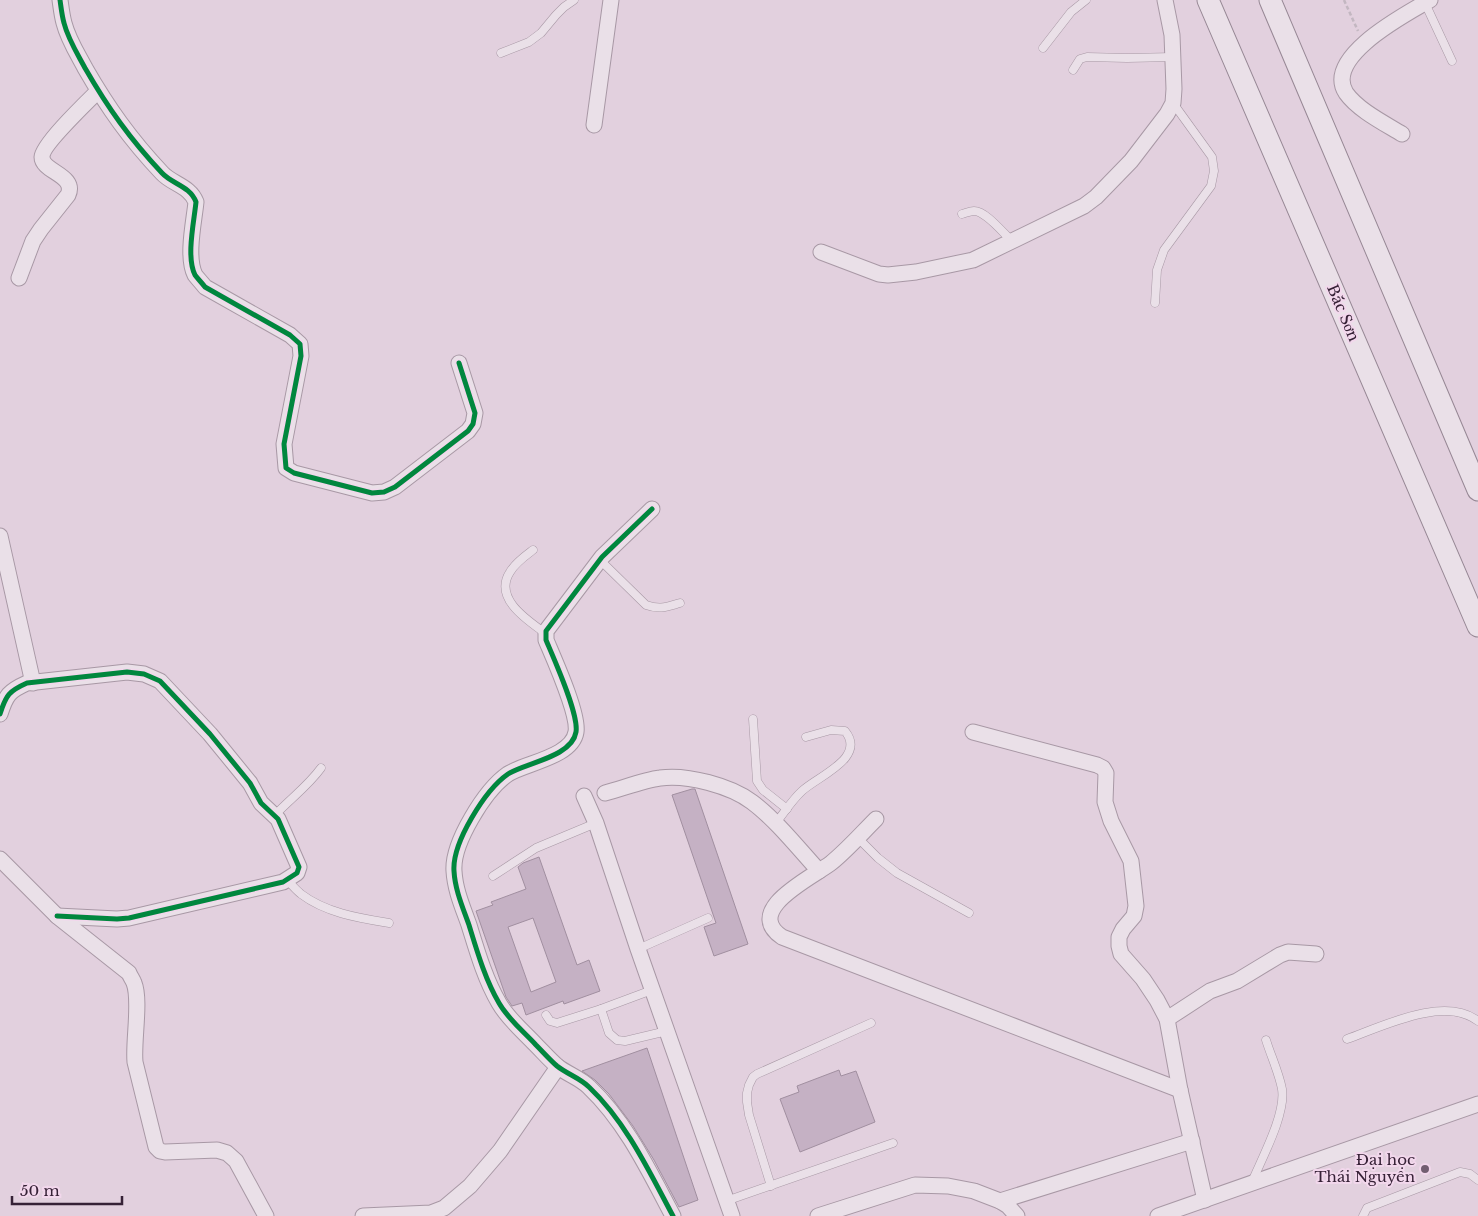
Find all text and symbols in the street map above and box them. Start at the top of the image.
street label: Bắc Sơn [1323,281,1364,344]
place label: Đại học Thái Nguyên [1315,1150,1415,1186]
marker: Đại học Thái Nguyên [1419,1163,1431,1175]
scale bar [12,1174,122,1206]
text: 50 m [20,1181,60,1200]

